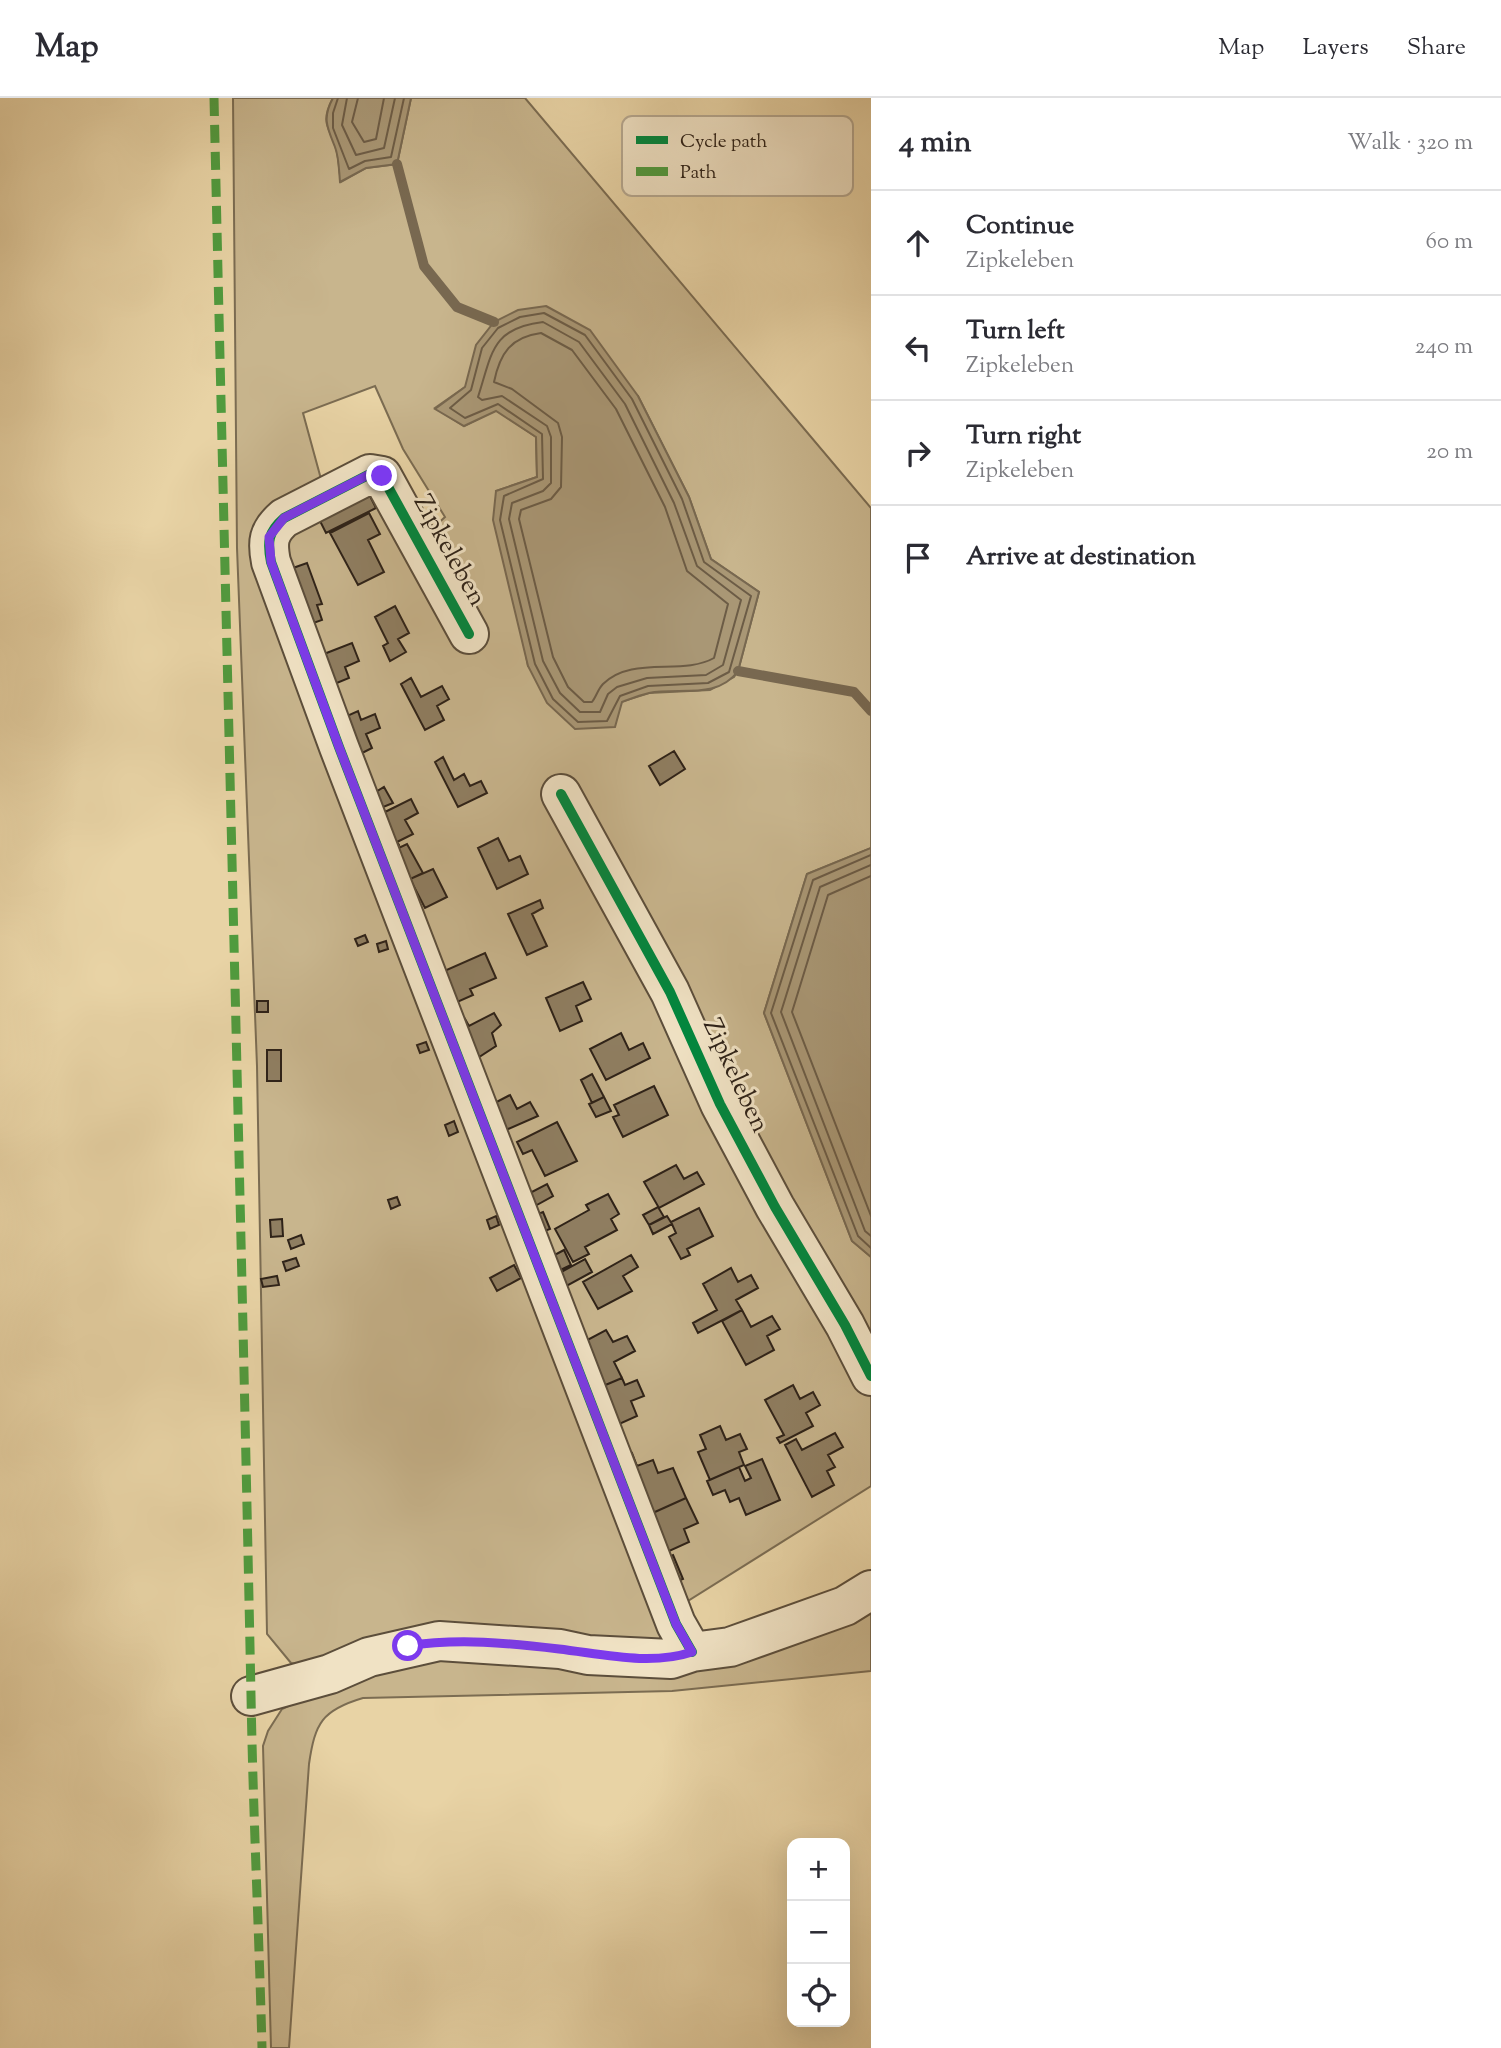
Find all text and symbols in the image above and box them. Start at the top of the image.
text: Map [35,24,99,72]
text: Map [1218,31,1264,65]
text: Layers [1302,31,1369,65]
text: Share [1407,31,1466,65]
legend [622,116,853,196]
text: 4 min [899,122,972,165]
text: Walk · 320 m [1347,127,1473,160]
text: Cycle path [680,129,767,156]
text: Path [680,160,717,187]
text: Continue [966,208,1074,245]
icon: ahead [899,224,937,262]
text: 60 m [1425,226,1473,259]
text: Zipkeleben [966,245,1074,278]
text: Turn left [966,313,1065,350]
icon: left [899,329,937,367]
text: 240 m [1415,331,1473,364]
text: Zipkeleben [966,350,1074,383]
text: Turn right [966,418,1081,455]
icon: right [899,434,937,472]
text: 20 m [1426,436,1473,469]
text: Zipkeleben [966,455,1074,488]
route end [366,460,397,491]
street label: Zipkeleben [403,488,495,614]
icon: arrive [899,539,937,577]
text: Arrive at destination [966,539,1196,576]
street label: Zipkeleben [692,1013,778,1139]
route start [392,1630,423,1661]
map controls [787,1838,850,2027]
button: + [787,1838,850,1901]
button: − [787,1901,850,1964]
button: locate [787,1964,850,2027]

